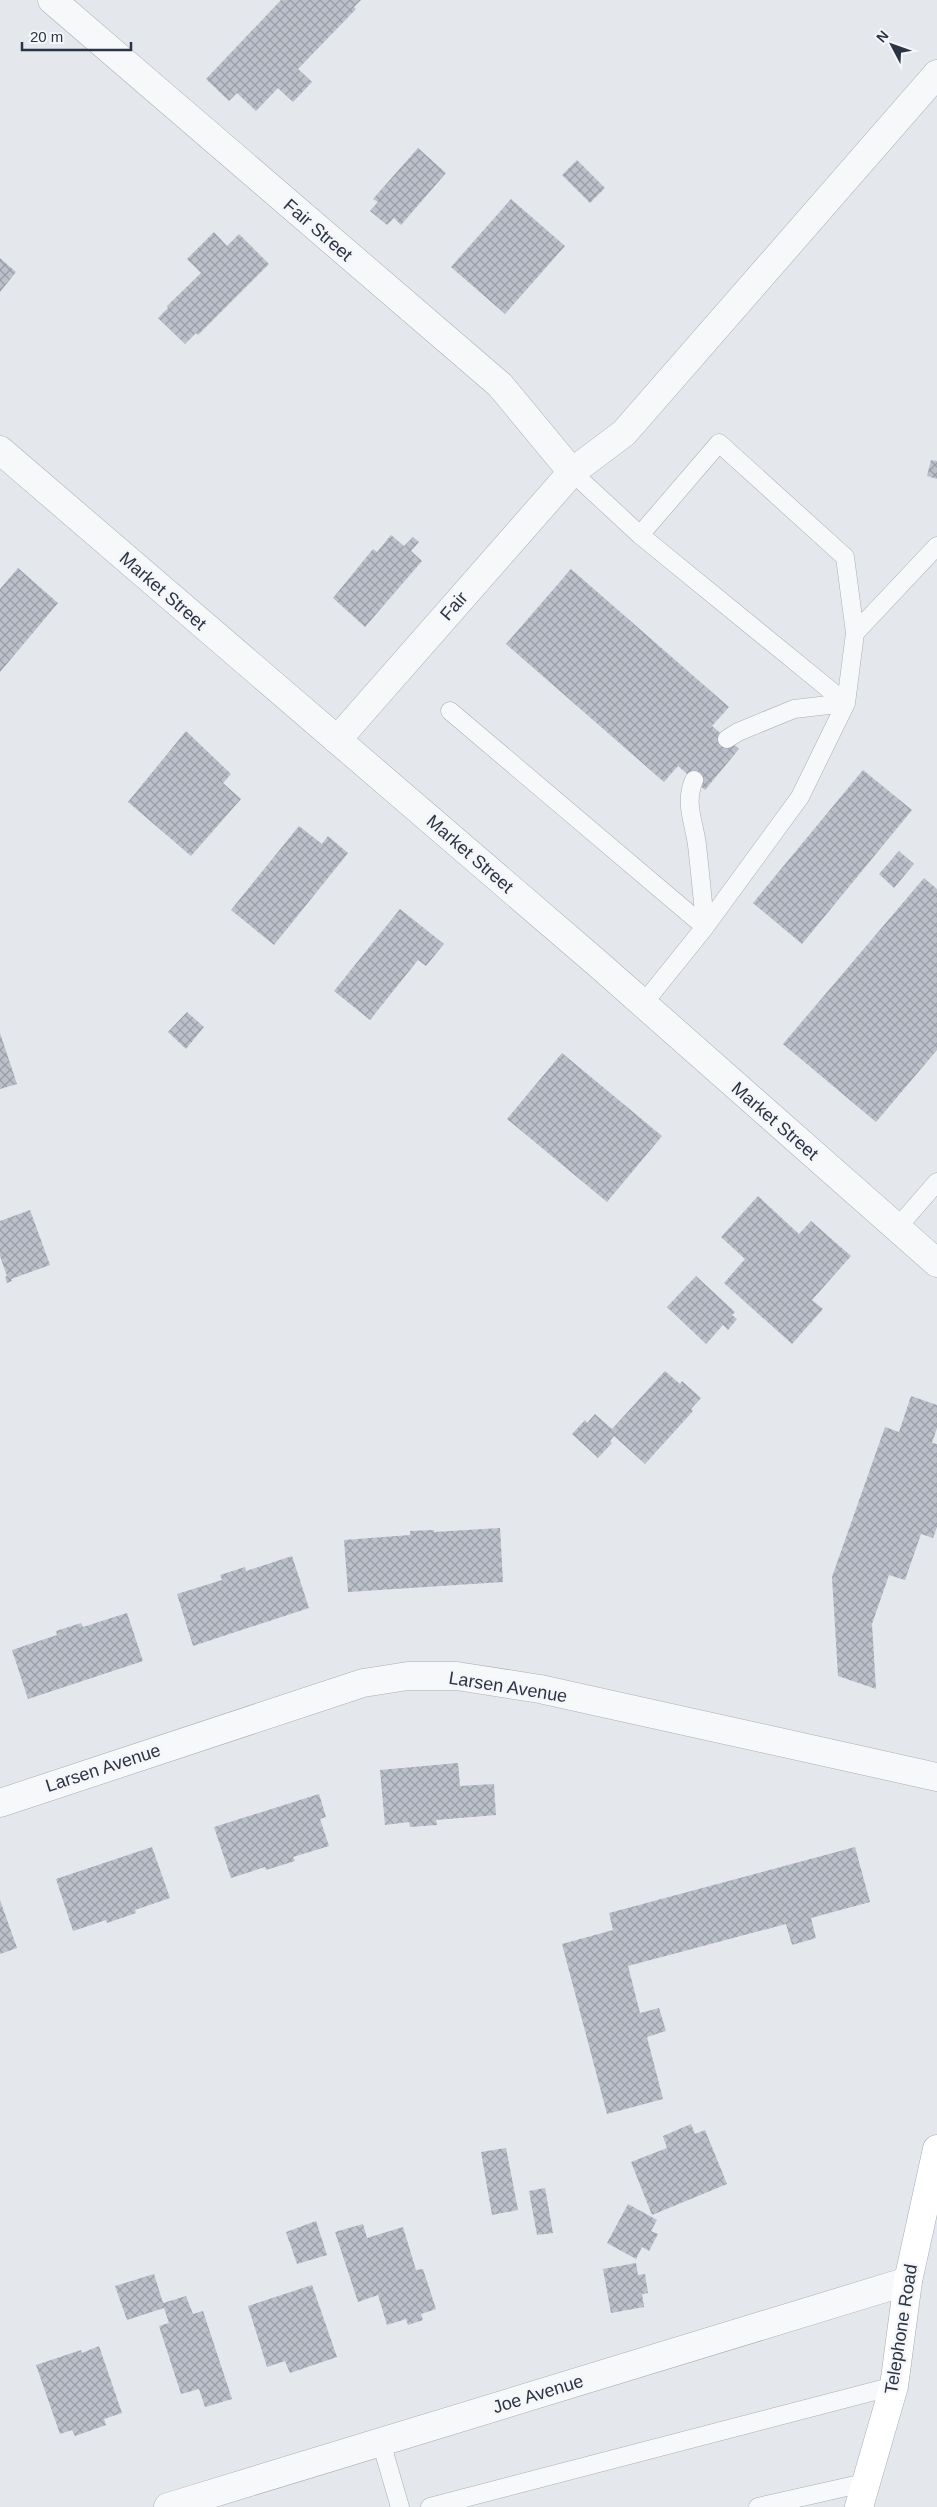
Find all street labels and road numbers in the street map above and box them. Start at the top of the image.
street label: Fair Street [280,195,356,265]
street label: Market Street [116,548,210,634]
street label: Fair [436,588,472,624]
street label: Market Street [423,811,517,897]
street label: Market Street [728,1078,822,1164]
street label: Larsen Avenue [447,1668,569,1706]
street label: Larsen Avenue [43,1740,163,1796]
street label: Telephone Road [881,2263,921,2395]
street label: Joe Avenue [490,2371,586,2417]

